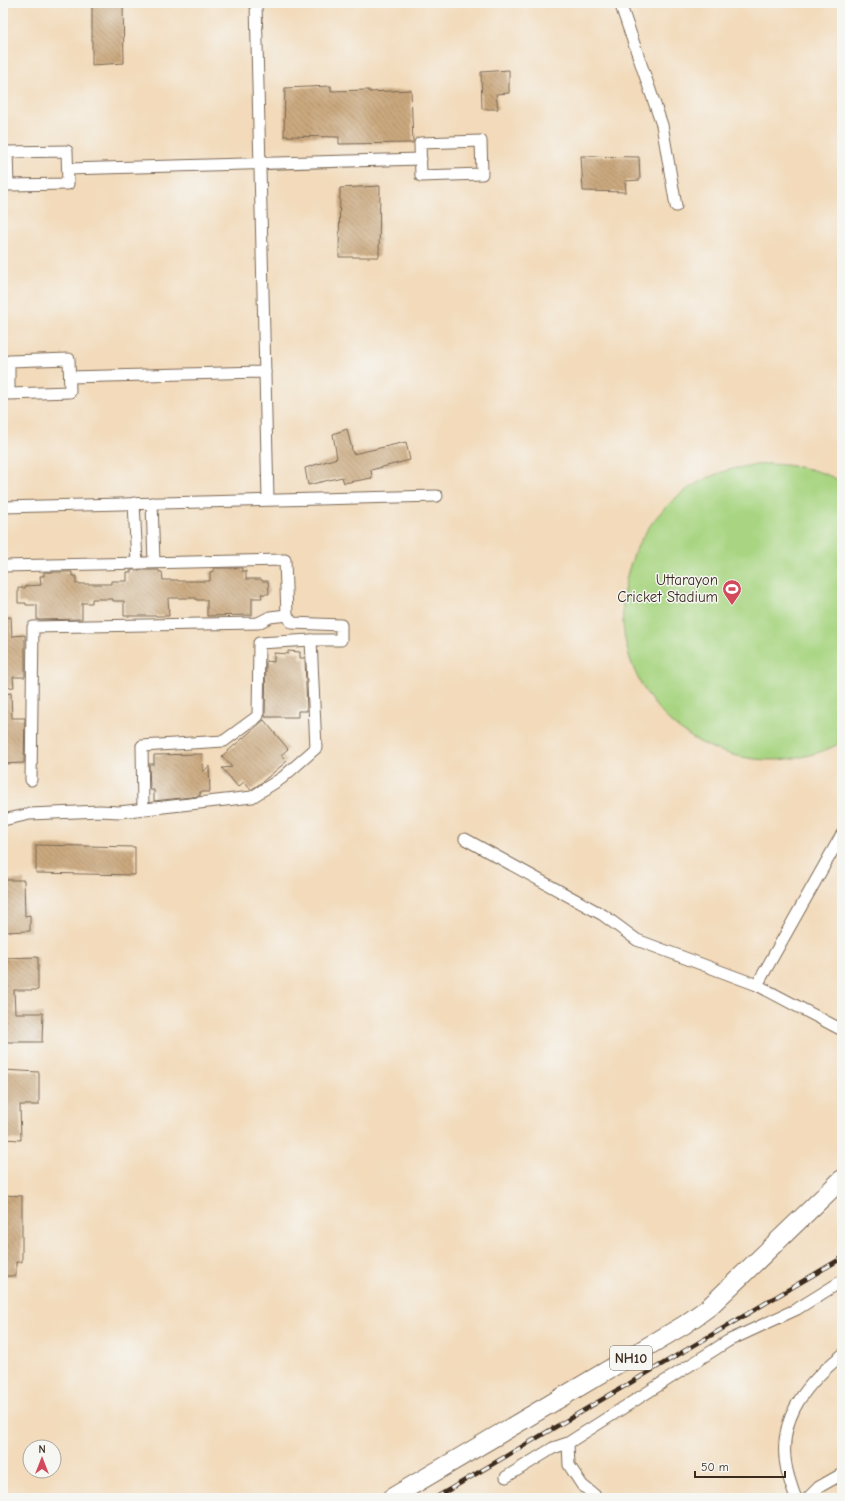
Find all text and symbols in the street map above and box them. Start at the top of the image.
place label: Uttarayon Cricket Stadium [617,571,718,606]
sports icon: Uttarayon Cricket Stadium [721,578,743,606]
road number: NH10 [610,1346,652,1370]
north arrow [22,1439,62,1479]
text: N [38,1443,46,1456]
scale bar [695,1453,785,1479]
text: 50 m [701,1460,729,1474]

